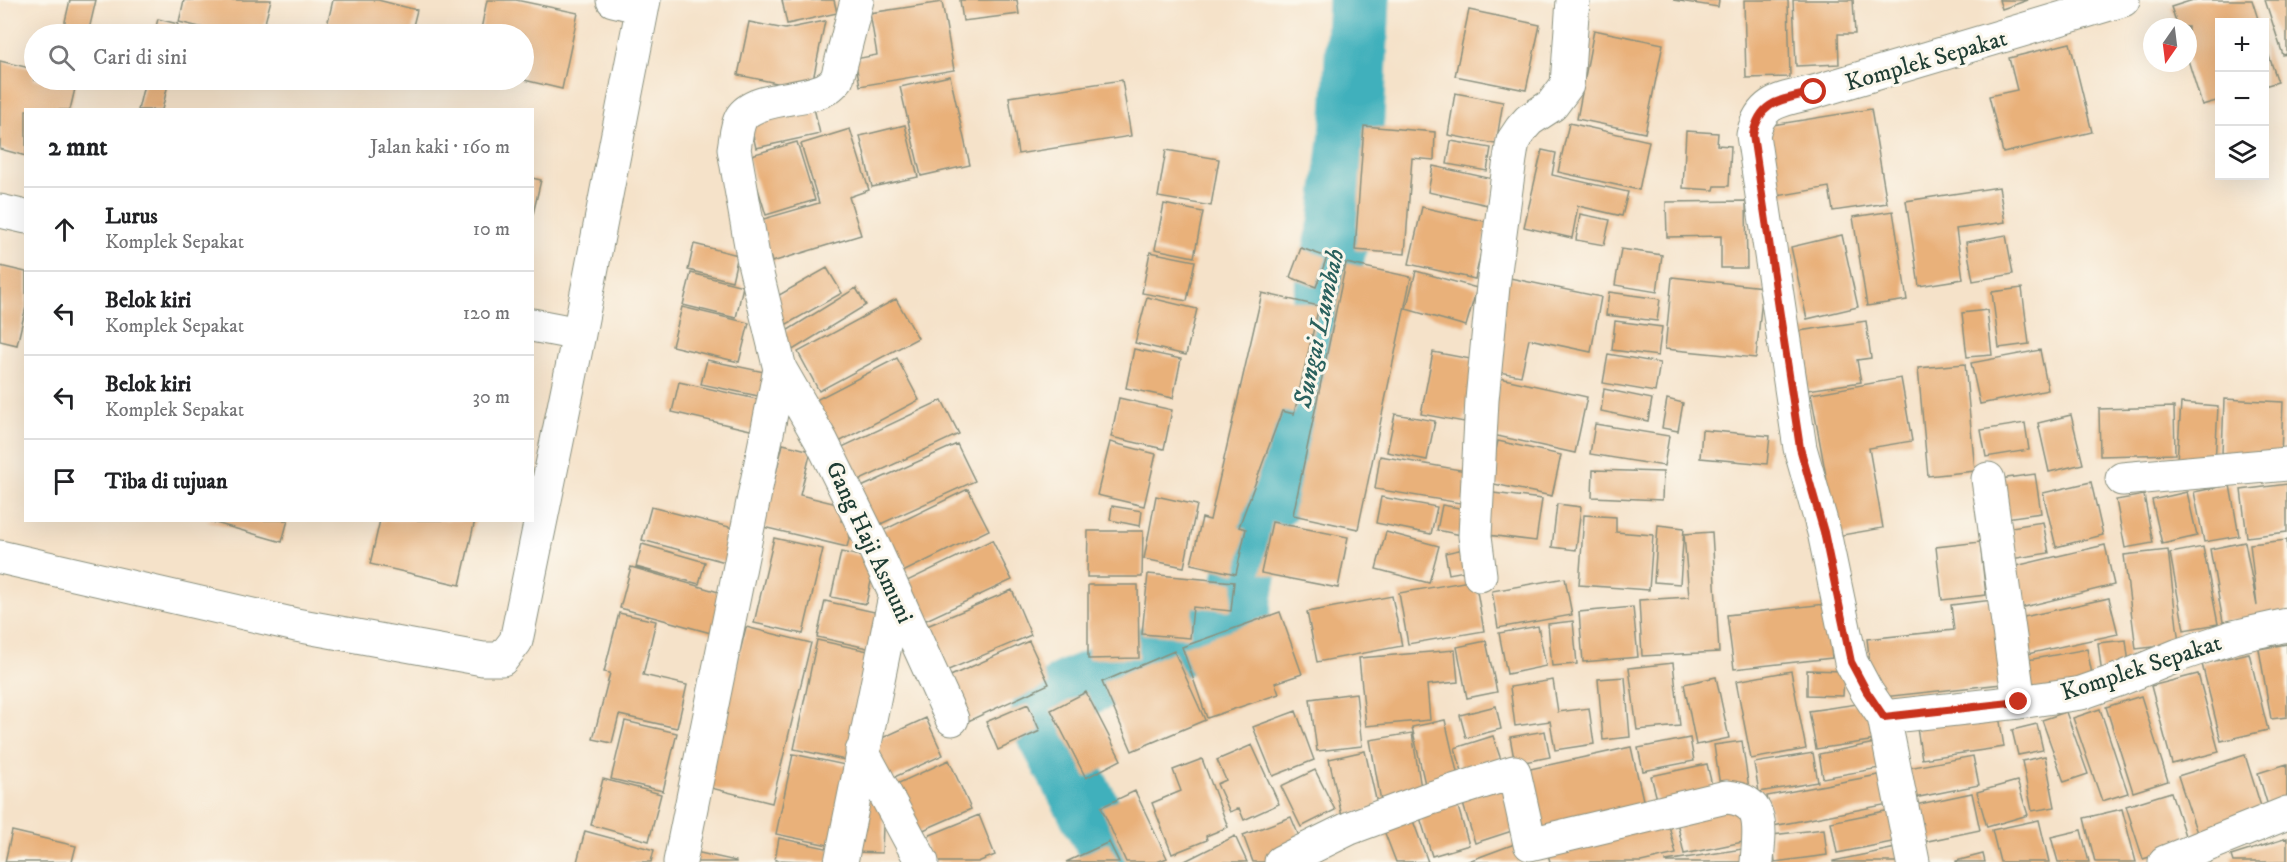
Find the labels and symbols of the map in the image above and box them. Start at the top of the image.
north arrow [2143,18,2197,72]
street label: Komplek Sepakat [1842,23,2011,98]
route start [1800,78,1826,104]
water label: Sungai Lumbah [1286,246,1352,412]
street label: Gang Haji Asmuni [818,457,920,628]
street label: Komplek Sepakat [2057,628,2226,708]
route end [2005,688,2031,714]

